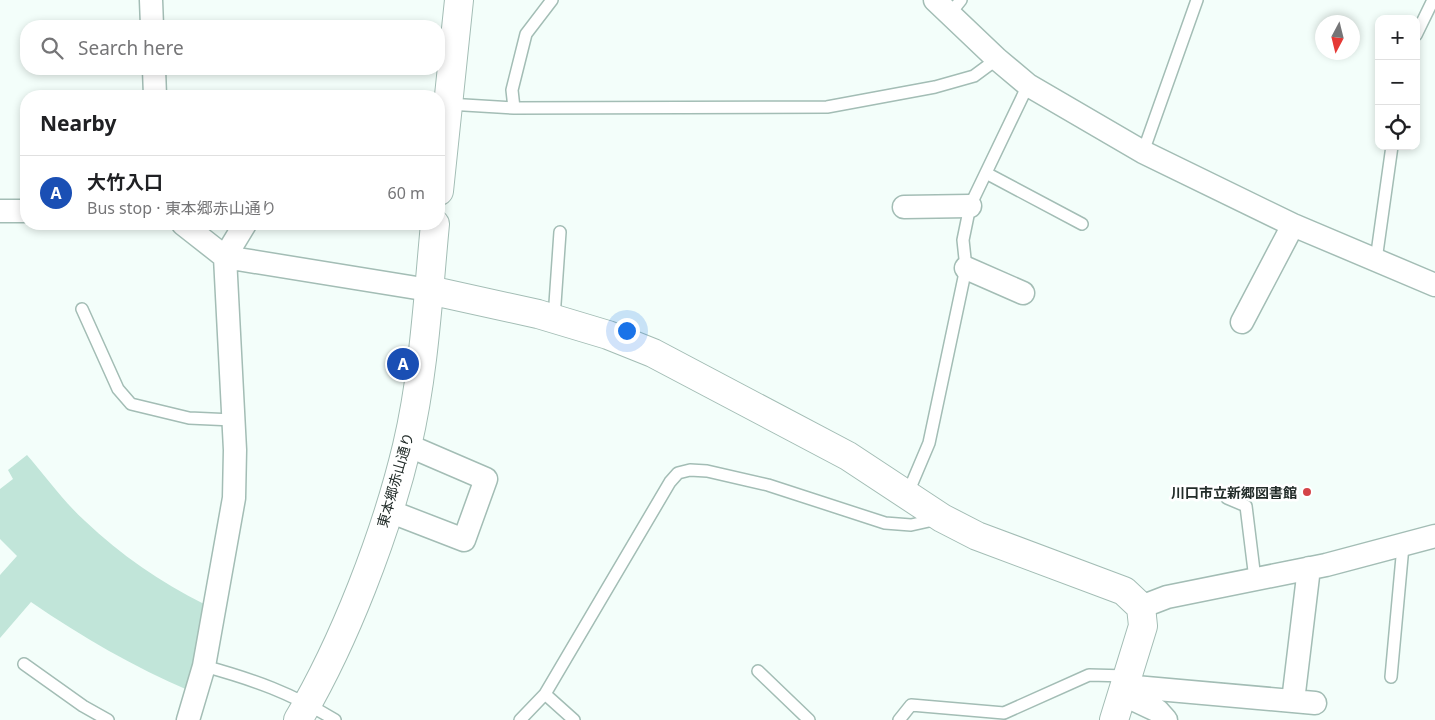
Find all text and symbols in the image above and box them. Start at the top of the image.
north arrow [1315,15,1360,60]
map controls [1375,15,1420,150]
button: + [1375,15,1420,60]
search box [20,20,445,75]
icon: search [38,34,66,62]
text: Search here [78,35,184,61]
button: − [1375,60,1420,105]
button: locate [1375,105,1420,150]
text: Nearby [40,109,116,137]
text: 大竹入口 [87,169,163,195]
text: A [50,182,62,204]
text: 60 m [388,182,425,204]
text: Bus stop · 東本郷赤山通り [87,197,277,219]
your location [614,318,640,344]
pin: A [387,345,419,383]
street label: 東本郷赤山通り [372,430,418,530]
place label: 川口市立新郷図書館 [1171,483,1297,502]
marker: 川口市立新郷図書館 [1301,486,1313,498]

